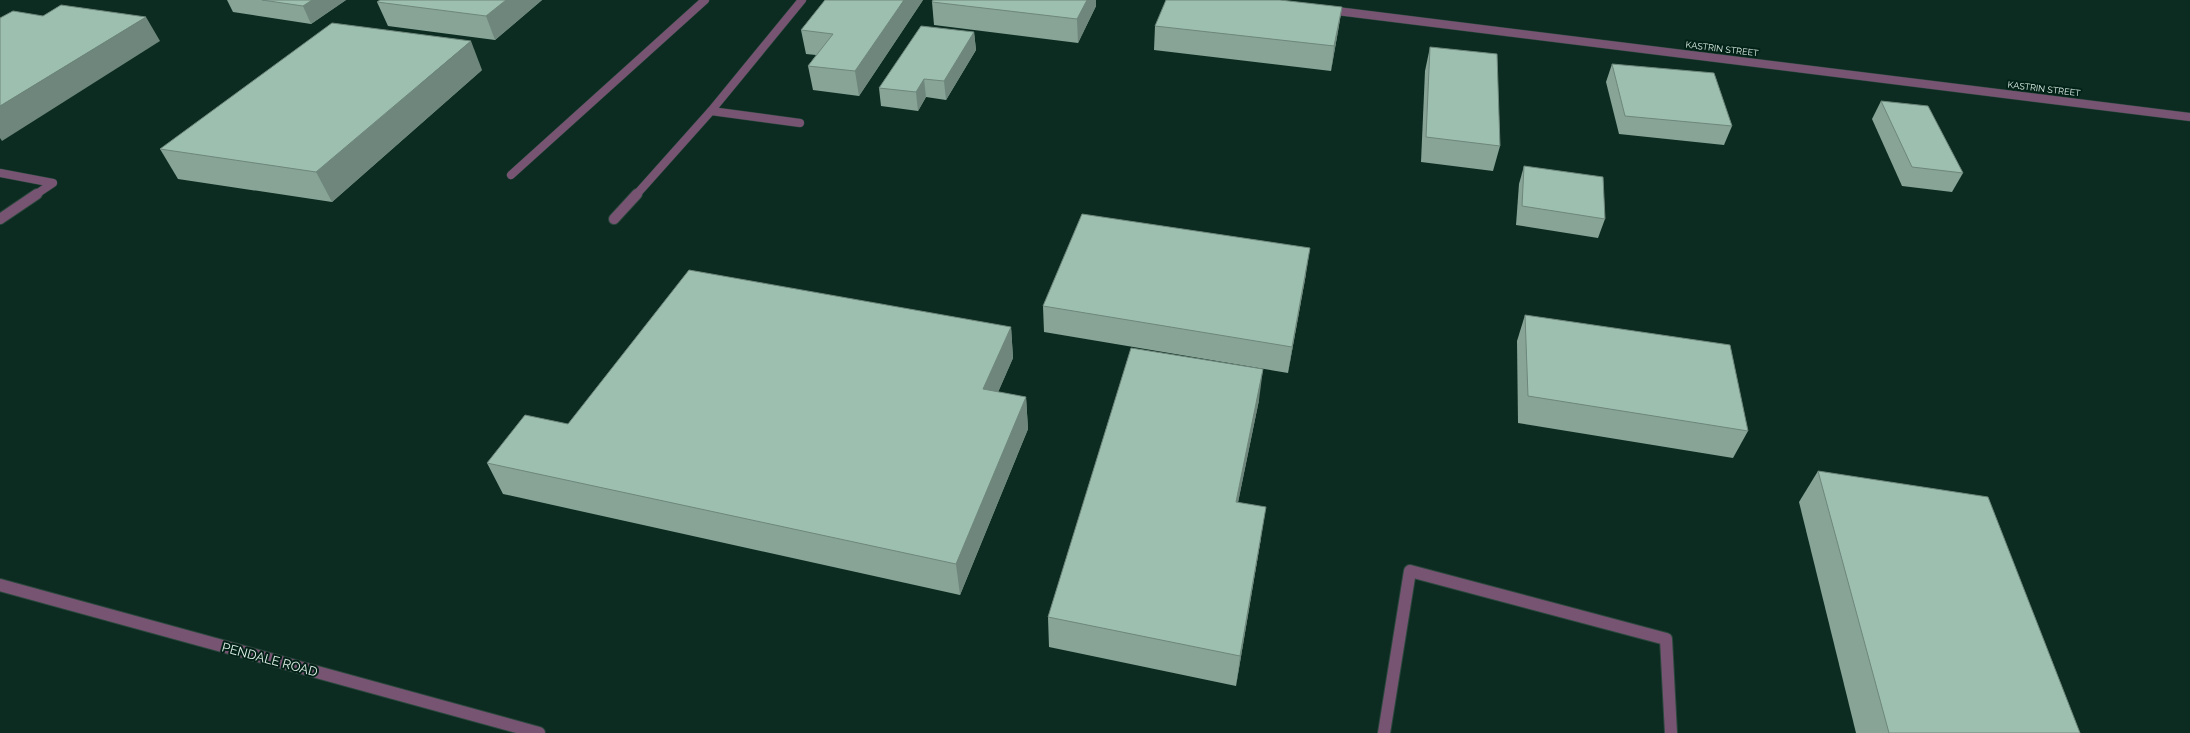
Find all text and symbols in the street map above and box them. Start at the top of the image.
street label: KASTRIN STREET [1685,40,1760,58]
street label: KASTRIN STREET [2007,80,2082,98]
street label: PENDALE ROAD [220,639,319,679]

